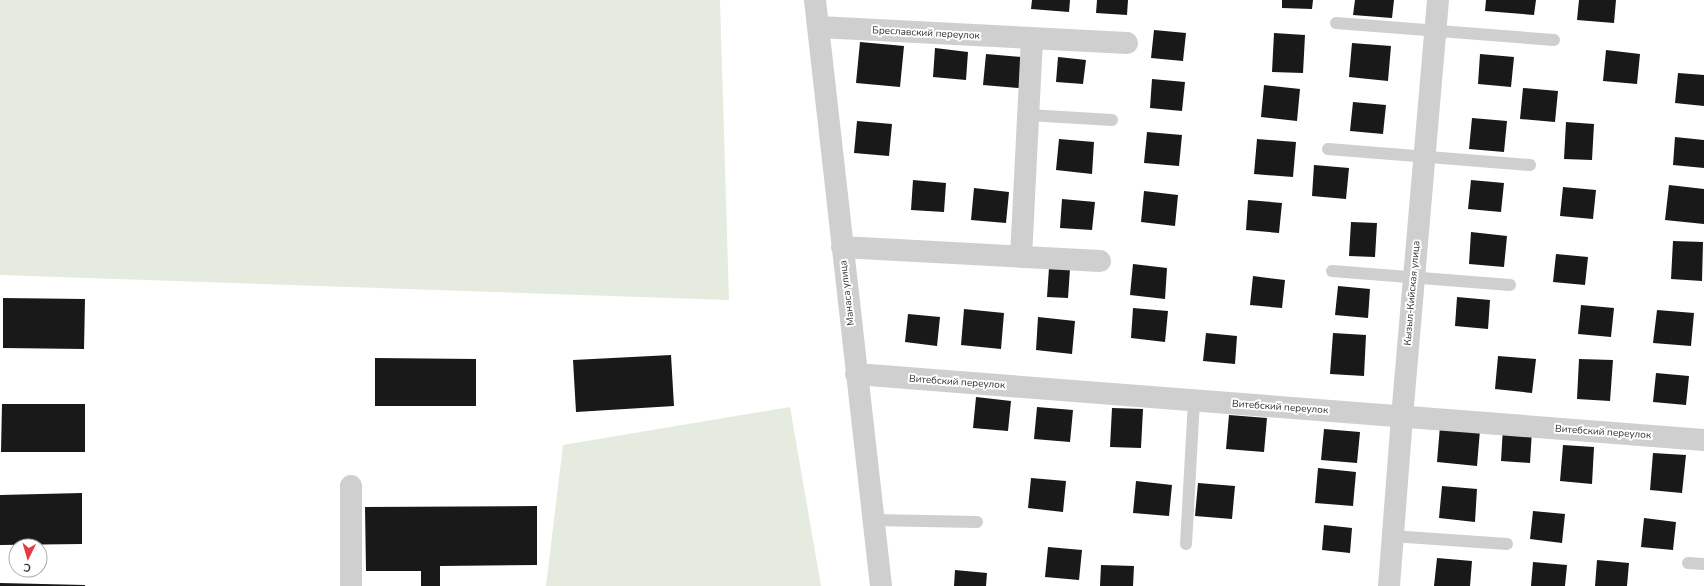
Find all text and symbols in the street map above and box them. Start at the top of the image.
street label: Бреславский переулок [872,23,981,43]
street label: Кызыл-Кийская улица [1400,240,1424,346]
street label: Манаса улица [836,260,858,326]
street label: Витебский переулок [908,372,1006,392]
street label: Витебский переулок [1231,397,1329,417]
street label: Витебский переулок [1554,422,1652,442]
north arrow [8,538,48,578]
text: С [22,560,32,575]

